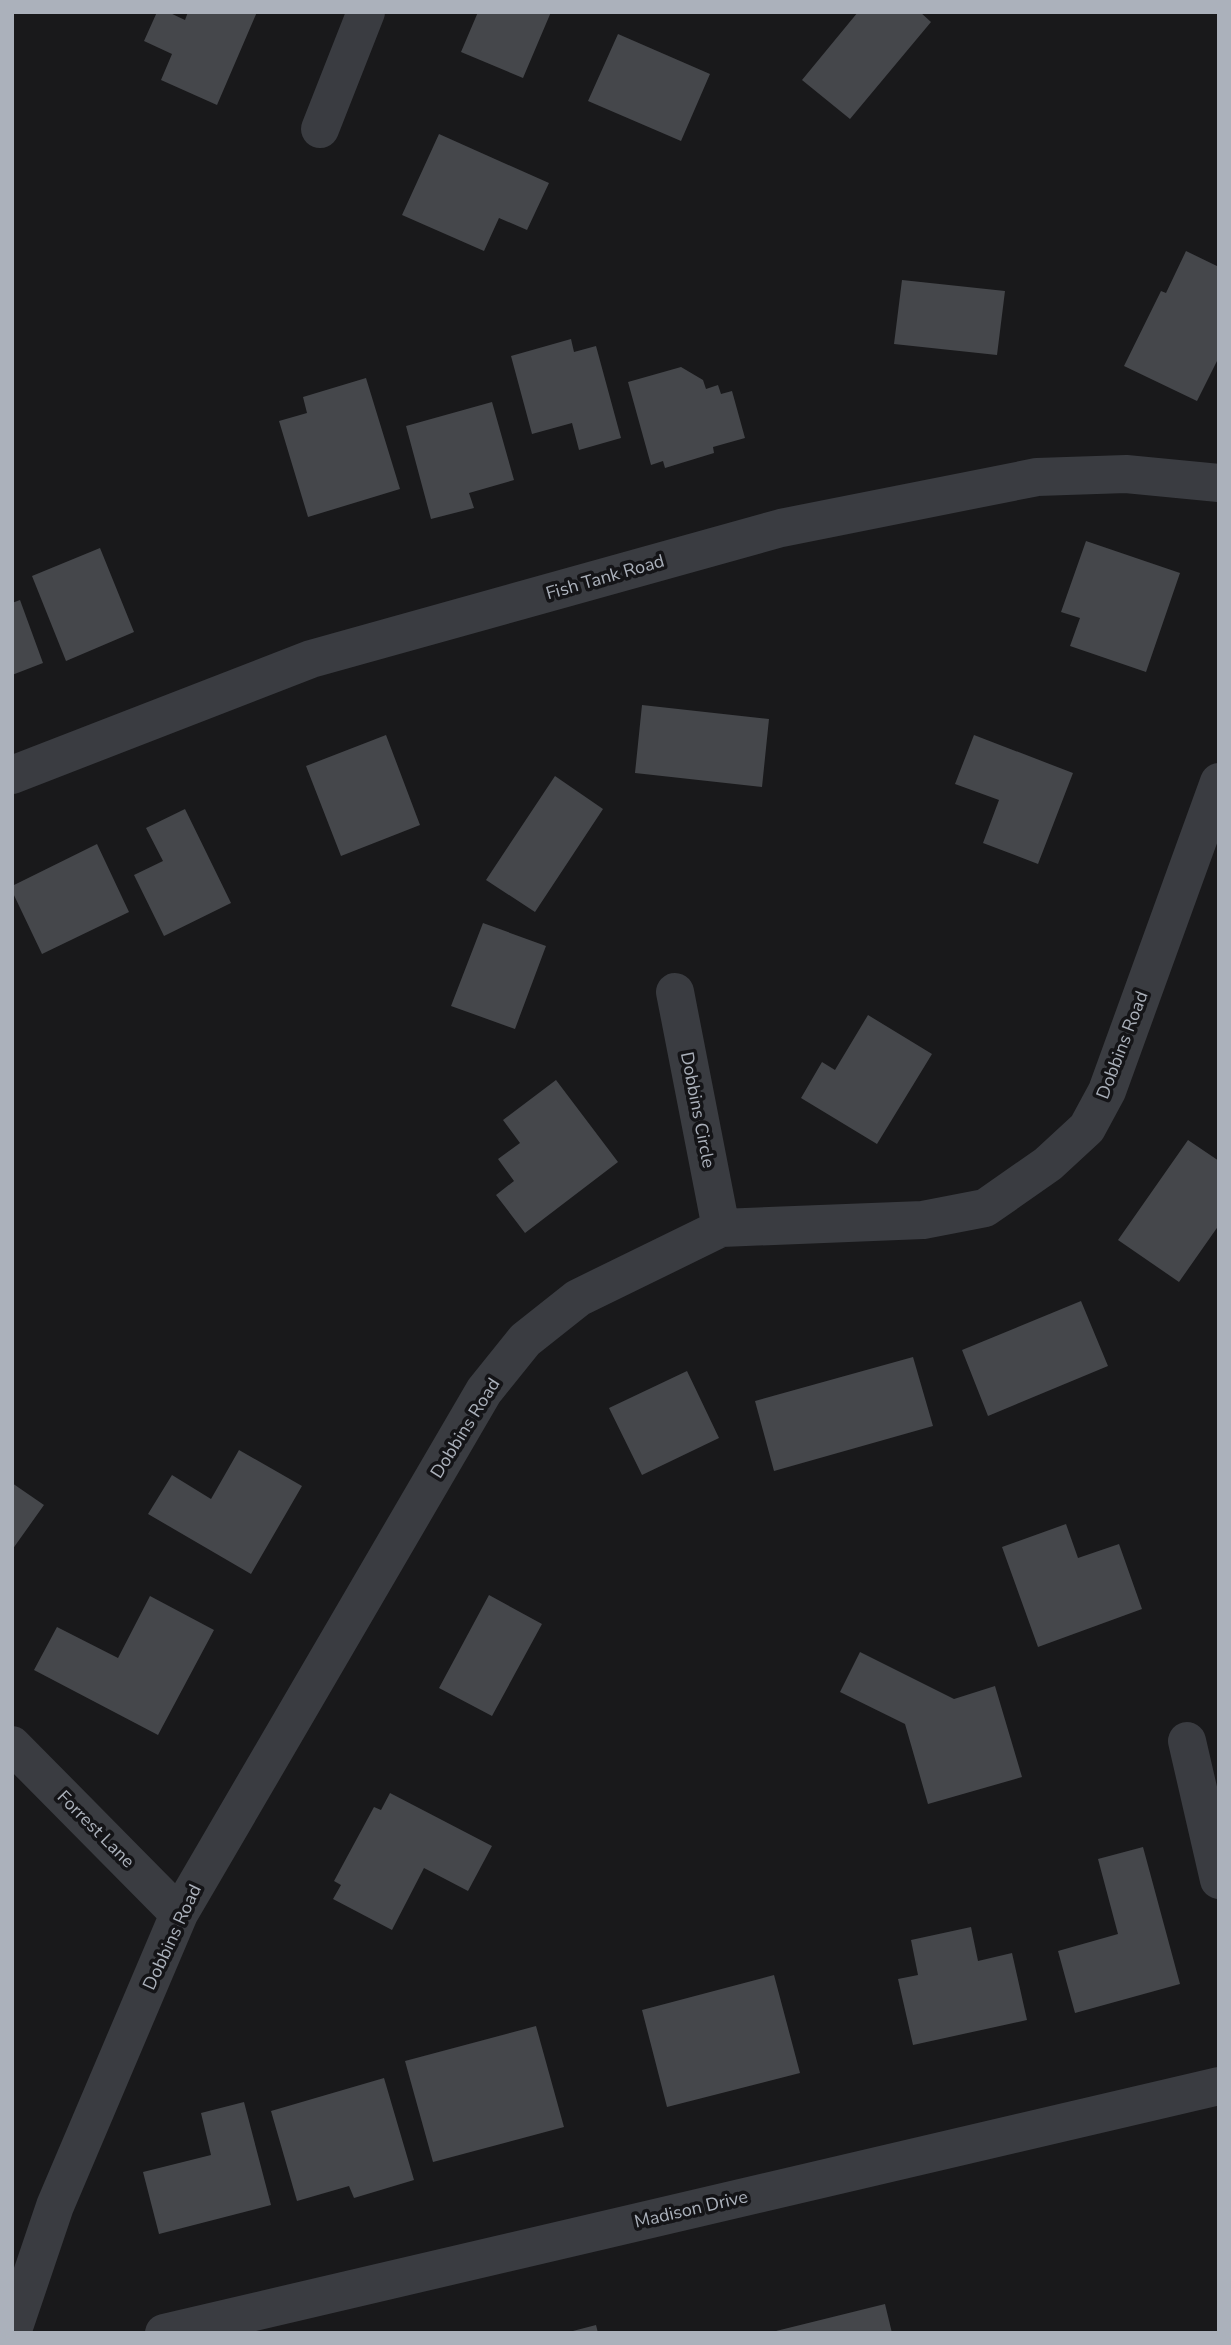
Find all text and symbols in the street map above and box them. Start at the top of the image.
street label: Fish Tank Road [543,549,667,605]
street label: Dobbins Road [1090,988,1154,1102]
street label: Dobbins Circle [675,1050,721,1170]
street label: Dobbins Road [425,1373,505,1483]
street label: Forrest Lane [52,1785,140,1873]
street label: Dobbins Road [137,1880,207,1994]
street label: Madison Drive [632,2184,750,2234]

